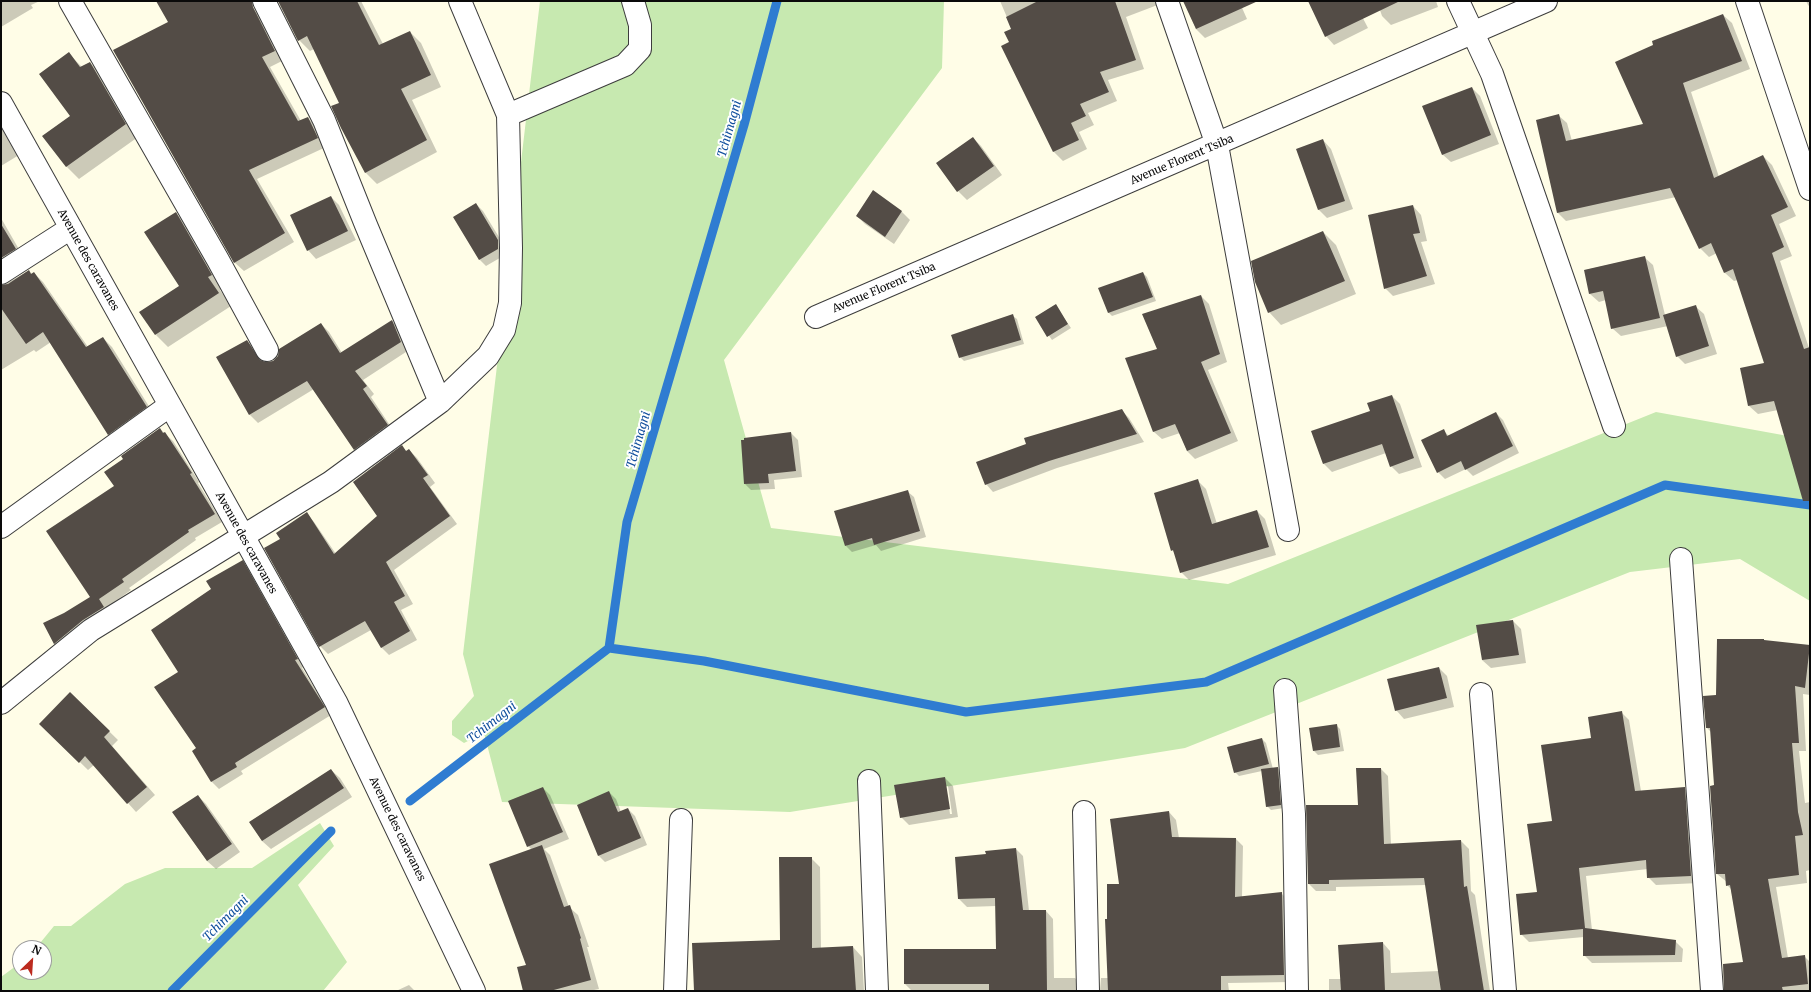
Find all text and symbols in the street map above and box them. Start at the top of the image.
water label: Tchimagni [715,99,745,159]
street label: Avenue Florent Tsiba [1128,132,1236,188]
street label: Avenue des caravanes [55,207,121,313]
street label: Avenue Florent Tsiba [830,260,938,316]
water label: Tchimagni [624,410,654,470]
street label: Avenue des caravanes [213,490,279,596]
water label: Tchimagni [465,699,519,747]
street label: Avenue des caravanes [366,775,428,883]
water label: Tchimagni [200,893,252,945]
north arrow [12,940,52,980]
text: N [30,942,44,958]

